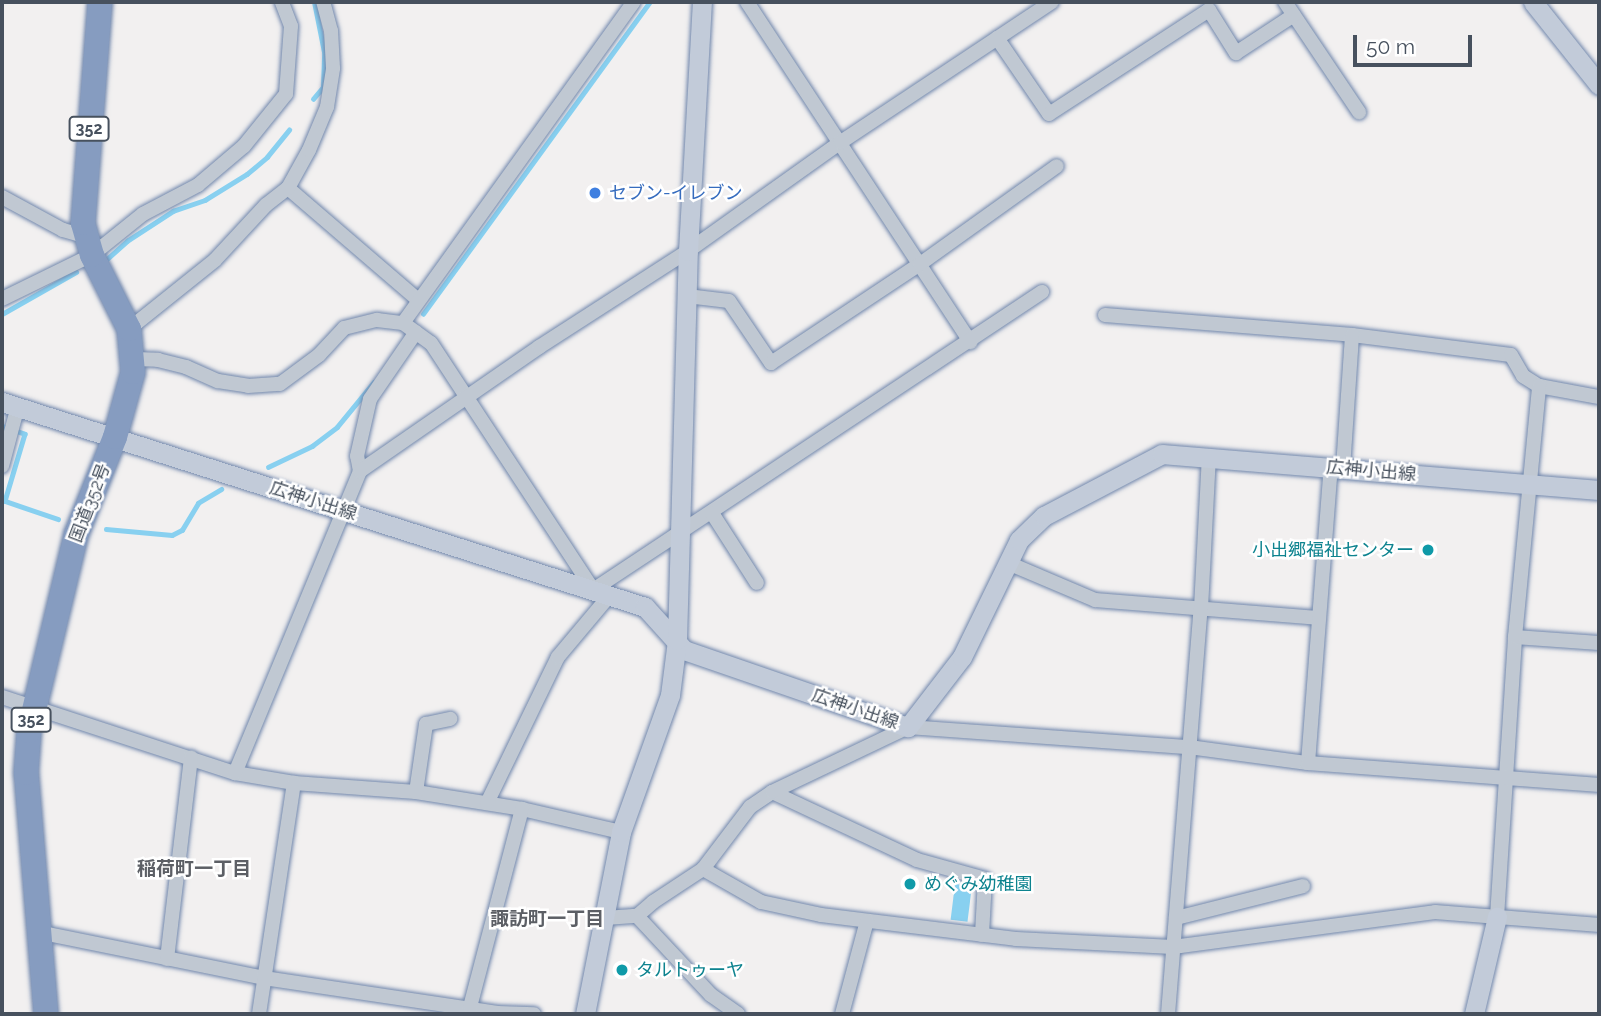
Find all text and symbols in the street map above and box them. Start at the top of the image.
scale bar [1356,21,1475,65]
text: 50 m [1366,34,1415,59]
road number: 352 [68,116,110,141]
place label: セブン-イレブン [609,182,743,204]
marker: セブン-イレブン [587,185,603,201]
street label: 広神小出線 [1325,456,1417,486]
street label: 国道352号 [65,460,115,546]
street label: 広神小出線 [267,477,359,525]
place label: 小出郷福祉センター [1252,539,1414,561]
marker: 小出郷福祉センター [1420,542,1436,558]
street label: 広神小出線 [809,684,901,734]
road number: 352 [10,708,52,733]
district label: 稲荷町一丁目 [137,858,251,880]
place label: めぐみ幼稚園 [924,873,1032,895]
marker: めぐみ幼稚園 [902,876,918,892]
district label: 諏訪町一丁目 [490,908,604,930]
place label: タルトゥーヤ [636,959,744,981]
marker: タルトゥーヤ [614,962,630,978]

